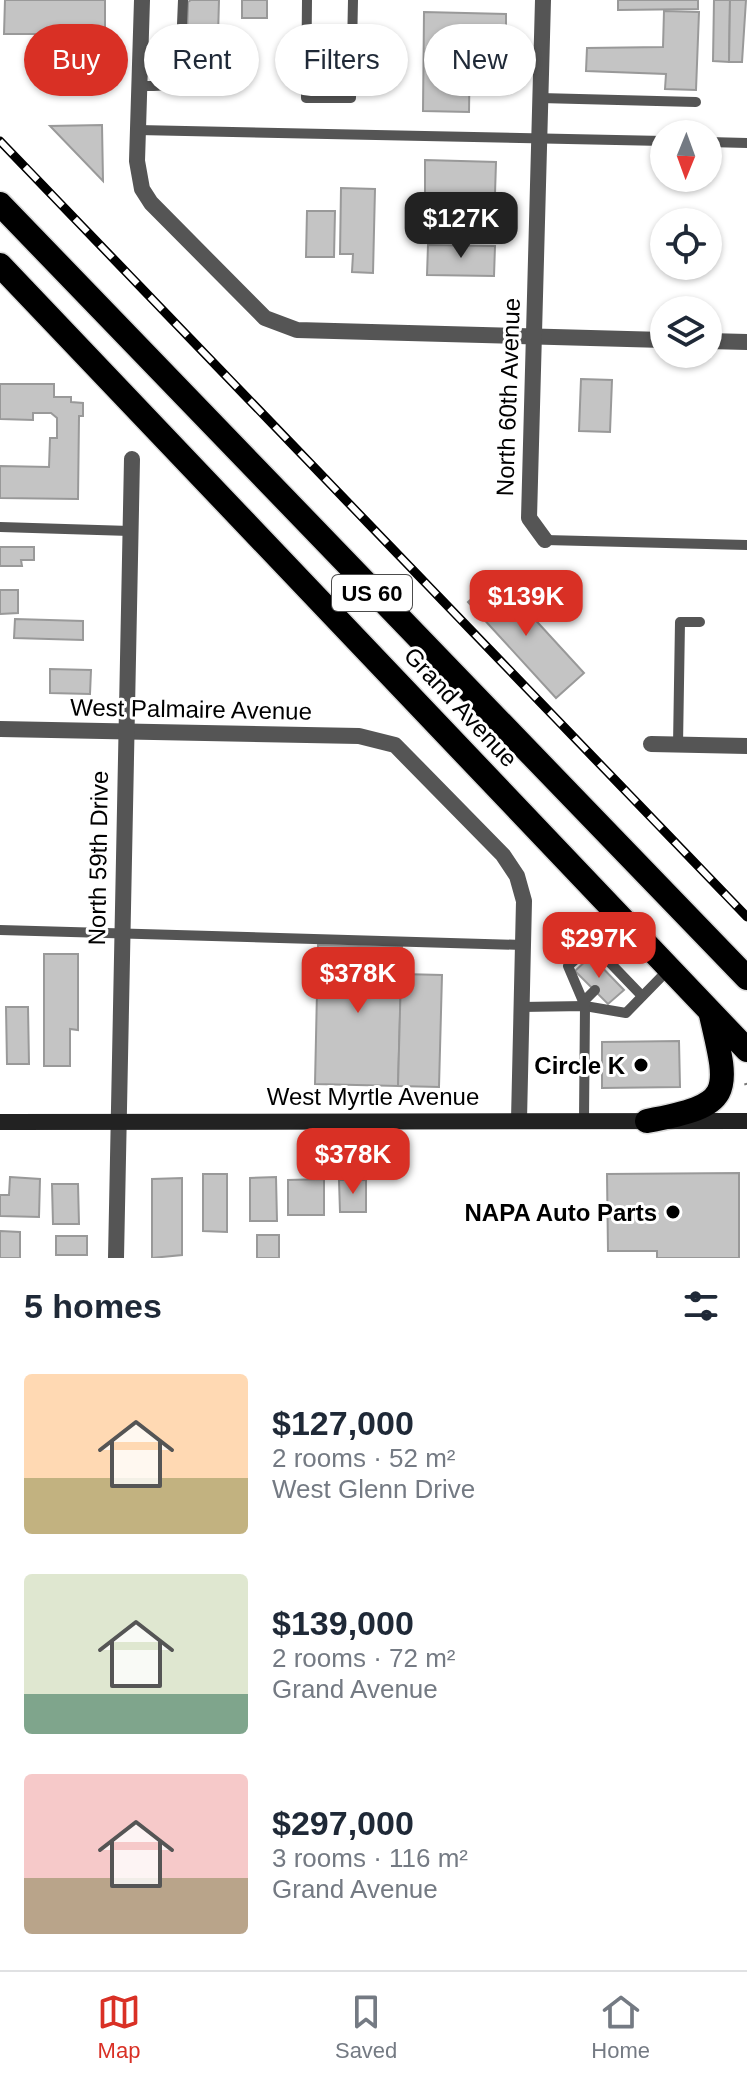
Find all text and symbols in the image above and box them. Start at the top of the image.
chip: Buy [24,24,128,96]
chip: Rent [144,24,259,96]
chip: Filters [275,24,408,96]
chip: New [424,24,536,96]
north arrow [650,120,722,192]
map controls [650,120,722,368]
pin: $127K [405,192,517,260]
text: $127K [423,203,499,233]
button: locate [650,208,722,280]
button: layers [650,296,722,368]
street label: North 60th Avenue [491,297,525,497]
pin: $139K [470,570,582,638]
road number: US 60 [332,575,412,611]
text: $139K [488,581,564,611]
street label: Grand Avenue [399,642,523,772]
street label: West Palmaire Avenue [70,693,312,725]
street label: North 59th Drive [83,770,113,946]
pin: $297K [543,912,655,980]
text: $297K [561,923,637,953]
pin: $378K [302,947,414,1015]
text: $378K [320,958,396,988]
place label: Circle K [534,1052,626,1079]
marker: Circle K [632,1056,650,1074]
street label: West Myrtle Avenue [267,1083,479,1110]
pin: $378K [297,1128,409,1196]
text: $378K [315,1139,391,1169]
place label: NAPA Auto Parts [465,1199,657,1226]
marker: NAPA Auto Parts [664,1203,682,1221]
icon: filters [679,1284,723,1328]
text: 5 homes [24,1287,162,1325]
text: $127,000 [272,1404,414,1442]
icon: home [88,1406,184,1502]
text: 2 rooms · 52 m² [272,1443,456,1473]
text: West Glenn Drive [272,1474,475,1504]
text: $139,000 [272,1604,414,1642]
icon: home [88,1606,184,1702]
text: 2 rooms · 72 m² [272,1643,456,1673]
text: Grand Avenue [272,1674,438,1704]
text: $297,000 [272,1804,414,1842]
icon: home [88,1806,184,1902]
text: 3 rooms · 116 m² [272,1843,468,1873]
text: Grand Avenue [272,1874,438,1904]
tab: Map [97,1990,141,2064]
tab: Saved [335,1990,397,2064]
tab: Home [591,1990,650,2064]

